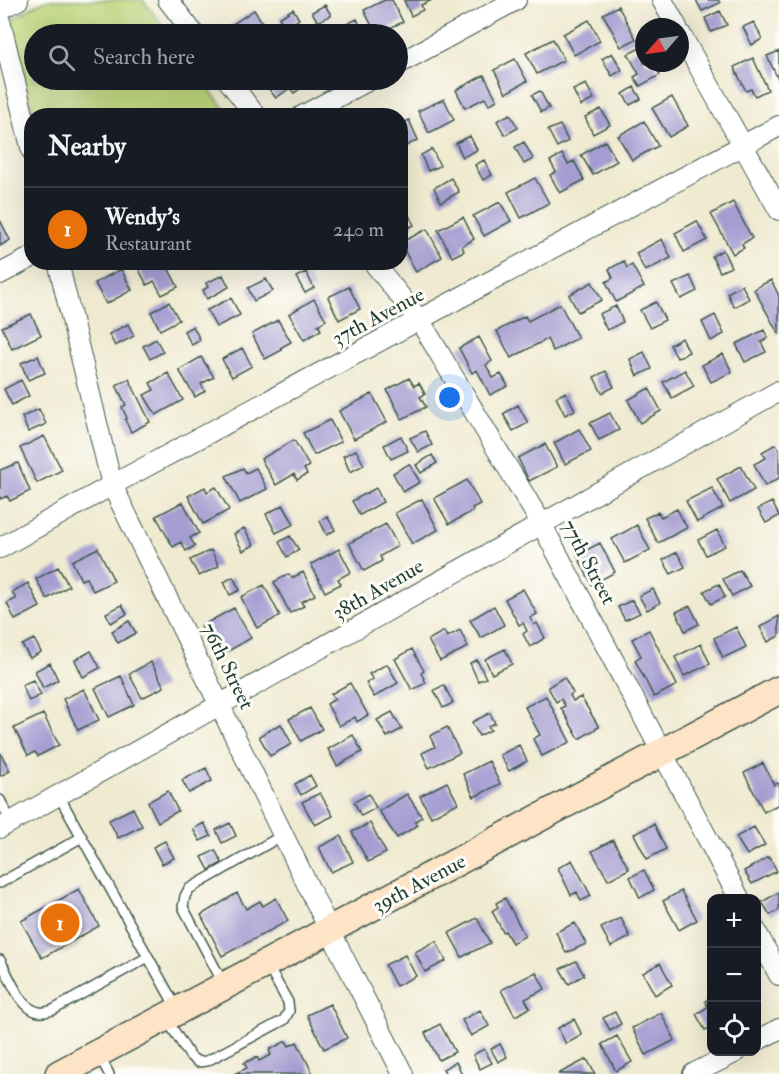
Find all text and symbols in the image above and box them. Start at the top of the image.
north arrow [635,18,689,72]
search box [24,24,408,90]
icon: search [45,41,78,74]
text: Search here [93,43,195,71]
text: Nearby [48,131,126,163]
text: Wendy's [105,203,180,231]
text: 1 [64,217,71,242]
text: 240 m [333,217,384,242]
text: Restaurant [105,231,192,256]
street label: 37th Avenue [327,281,429,352]
your location [435,383,464,412]
street label: 77th Street [555,515,622,609]
street label: 38th Avenue [328,552,429,626]
street label: 76th Street [195,618,260,714]
street label: 39th Avenue [368,848,471,919]
map controls [707,894,761,1056]
button: + [707,894,761,948]
pin: 1 [40,900,80,946]
button: − [707,948,761,1002]
button: locate [707,1002,761,1056]

